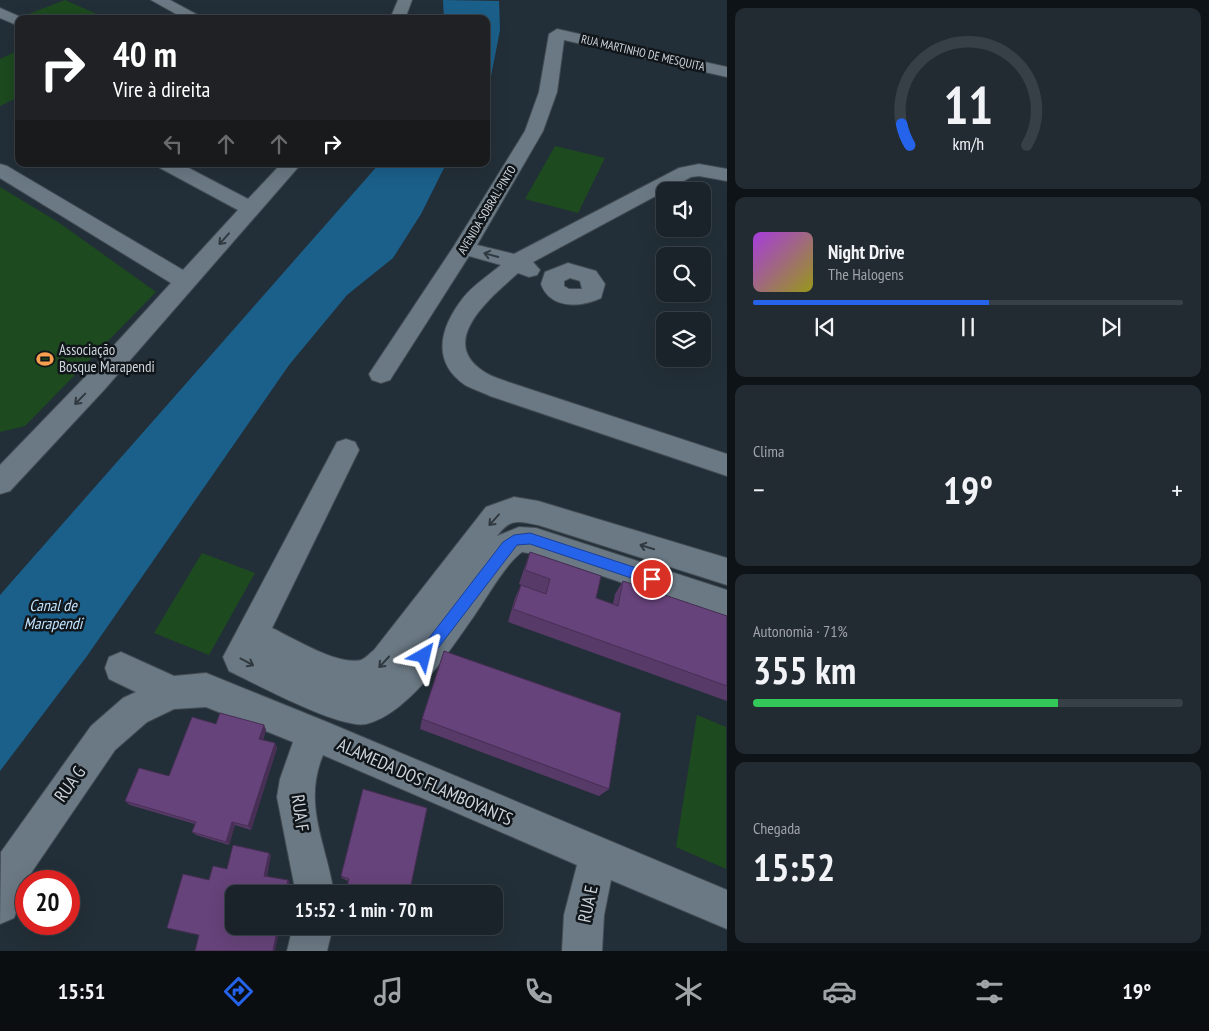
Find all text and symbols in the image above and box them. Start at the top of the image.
text: 40 m [113,31,177,77]
street label: RUA MARTINHO DE MESQUITA [580,31,707,74]
icon: right [30,35,95,100]
text: 11 [943,71,993,138]
text: Vire à direita [113,75,210,103]
icon: left [159,130,187,158]
icon: ahead [212,130,240,158]
icon: ahead [265,130,293,158]
icon: right [318,130,346,158]
text: km/h [952,132,984,155]
street label: AVENIDA SOBRAL PINTO [454,162,519,257]
map controls [656,182,711,367]
button: sound [656,182,711,237]
one-way arrow [218,233,230,246]
text: Night Drive [828,240,905,264]
button: search [656,247,711,302]
one-way arrow [483,250,499,260]
text: The Halogens [828,264,904,284]
button: layers [656,312,711,367]
icon: previous [811,313,839,341]
icon: pause [954,313,982,341]
icon: next [1097,313,1125,341]
place label: Associação Bosque Marapendi [59,340,155,376]
sports icon: Associação Bosque Marapendi [35,349,55,369]
one-way arrow [74,393,86,405]
text: Clima [753,441,784,461]
text: 19° [943,465,993,514]
text: − [753,471,765,508]
text: + [1171,471,1183,508]
one-way arrow [488,513,499,526]
one-way arrow [639,541,655,551]
pin [631,558,673,600]
icon: arrive [638,565,666,593]
water label: Canal de Marapendi [24,595,85,633]
text: Autonomia · 71% [753,621,848,641]
position arrow [397,629,449,681]
text: 355 km [753,645,856,694]
one-way arrow [378,656,390,668]
one-way arrow [239,657,254,667]
street label: ALAMEDA DOS FLAMBOYANTS [334,733,517,831]
street label: RUA G [49,761,90,806]
street label: RUA F [287,793,314,833]
text: Chegada [753,818,801,838]
text: 15:52 [753,842,835,891]
speed limit sign: 20 [15,870,80,935]
street label: RUA E [572,883,603,925]
text: 15:52 · 1 min · 70 m [295,898,433,922]
icon: directions [221,974,256,1009]
icon: music [371,974,406,1009]
icon: phone [521,974,556,1009]
icon: climate [671,974,706,1009]
icon: car [822,974,857,1009]
icon: filters [972,974,1007,1009]
text: 15:51 [58,977,105,1005]
text: 19° [1122,977,1151,1005]

